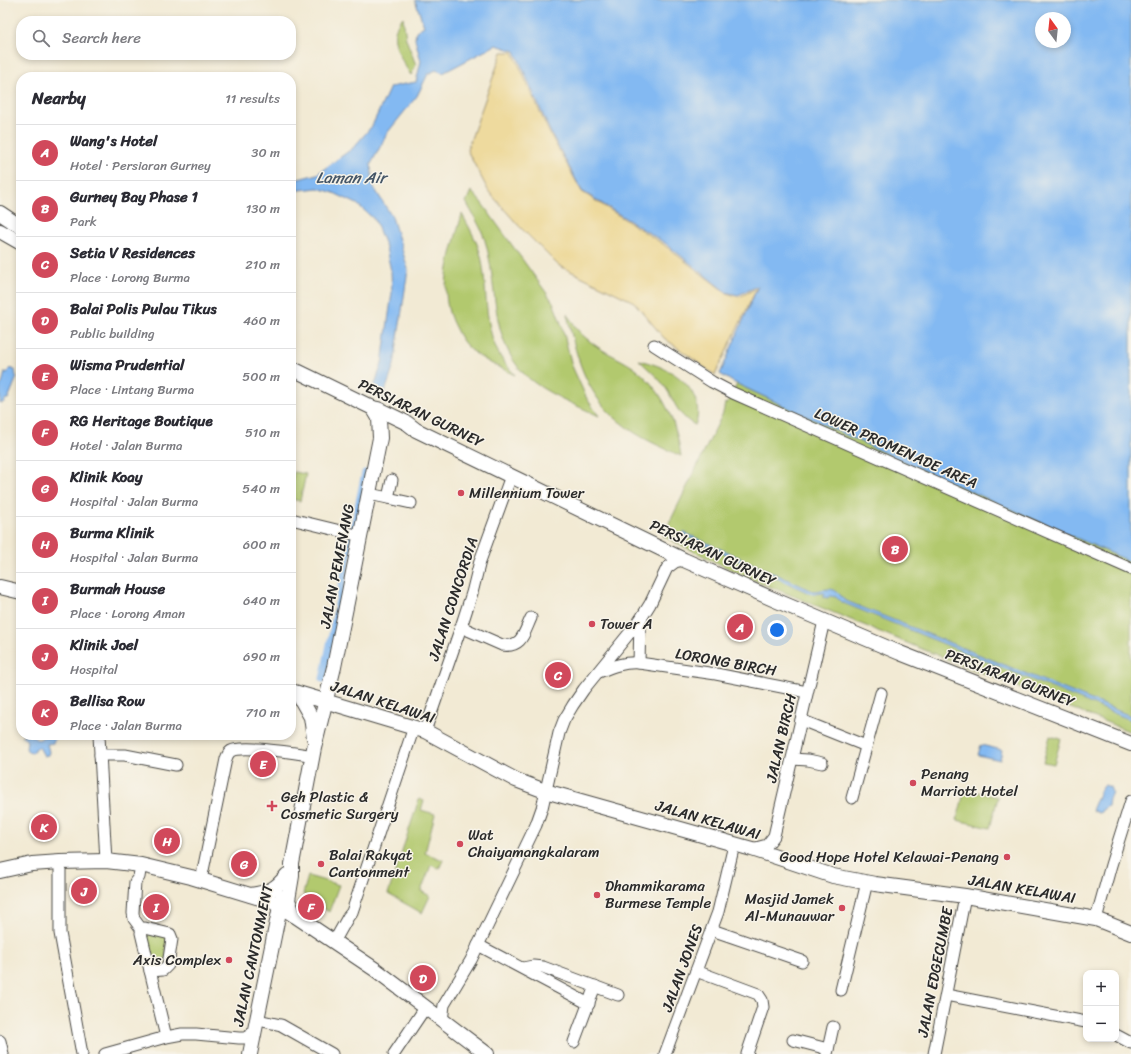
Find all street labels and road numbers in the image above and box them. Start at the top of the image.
street label: PERSIARAN GURNEY [354,371,489,455]
street label: LOWER PROMENADE AREA [810,400,982,496]
street label: JALAN PEMENANG [312,501,362,632]
street label: PERSIARAN GURNEY [645,512,781,594]
street label: JALAN CONCORDIA [420,534,485,665]
street label: LORONG BIRCH [673,640,779,684]
street label: PERSIARAN GURNEY [941,641,1079,715]
street label: JALAN KELAWAI [326,673,439,731]
street label: JALAN BIRCH [758,690,804,786]
street label: JALAN KELAWAI [651,792,764,848]
street label: JALAN KELAWAI [965,867,1078,911]
street label: JALAN CANTONMENT [225,880,281,1030]
street label: JALAN EDGECUMBE [909,903,961,1040]
street label: JALAN JONES [654,920,710,1016]

